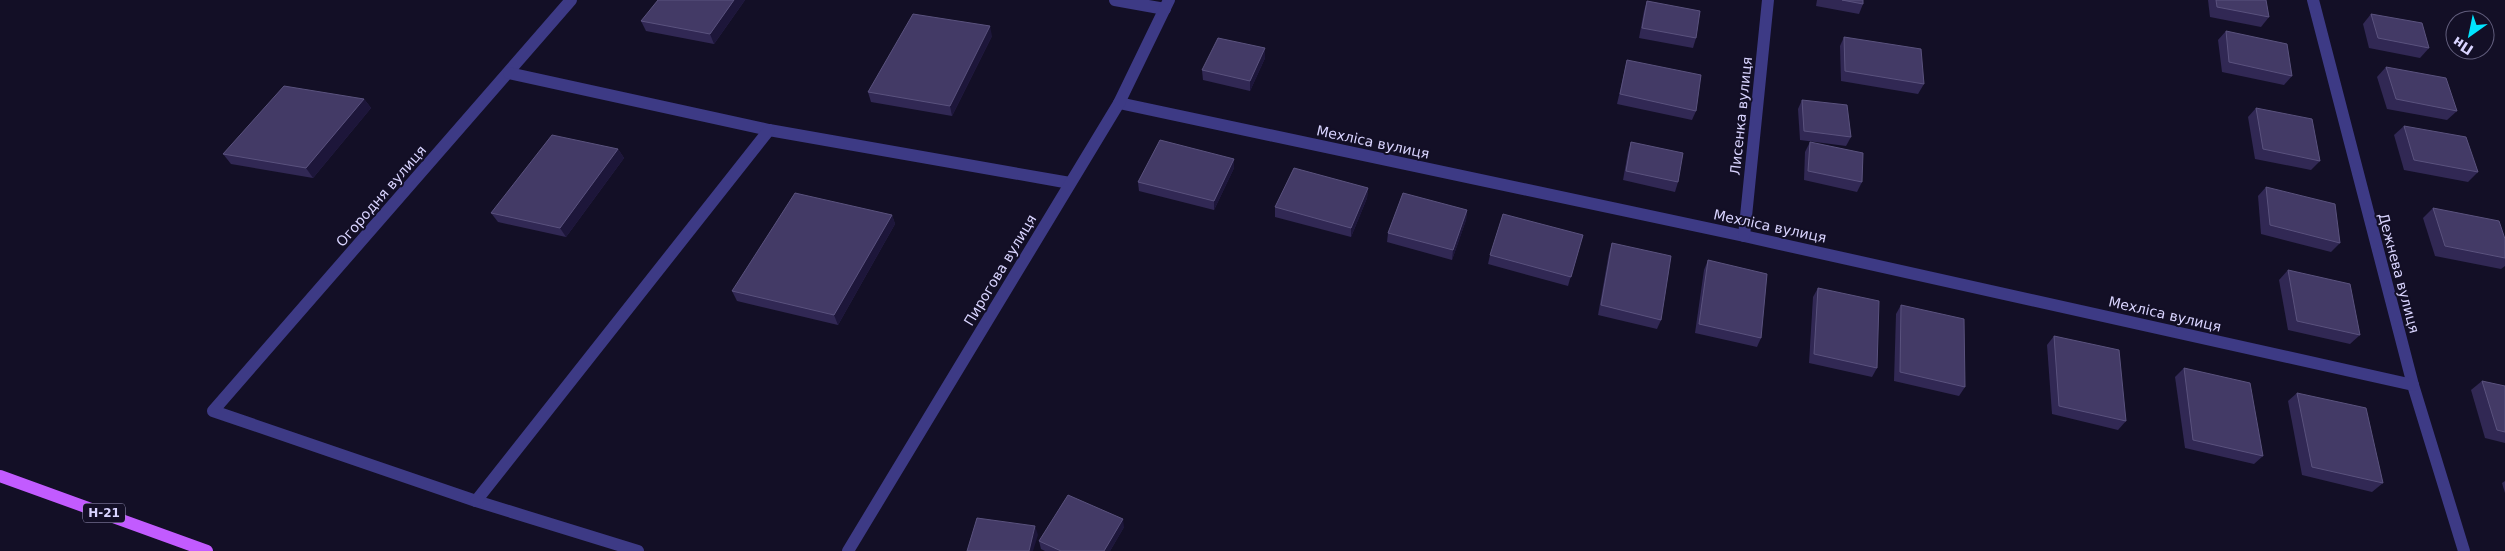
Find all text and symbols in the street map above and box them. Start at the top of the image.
north arrow [2445,10,2495,60]
text: Пн [2450,33,2476,58]
street label: Лисенка вулиця [1727,56,1755,176]
street label: Мехліса вулиця [1315,122,1431,162]
street label: Огородня вулиця [333,142,429,250]
street label: Мехліса вулиця [1712,206,1828,246]
street label: Дежнева вулиця [2375,211,2423,335]
street label: Пирогова вулиця [960,212,1040,328]
street label: Мехліса вулиця [2107,293,2223,335]
road number: Н-21 [83,503,125,522]

